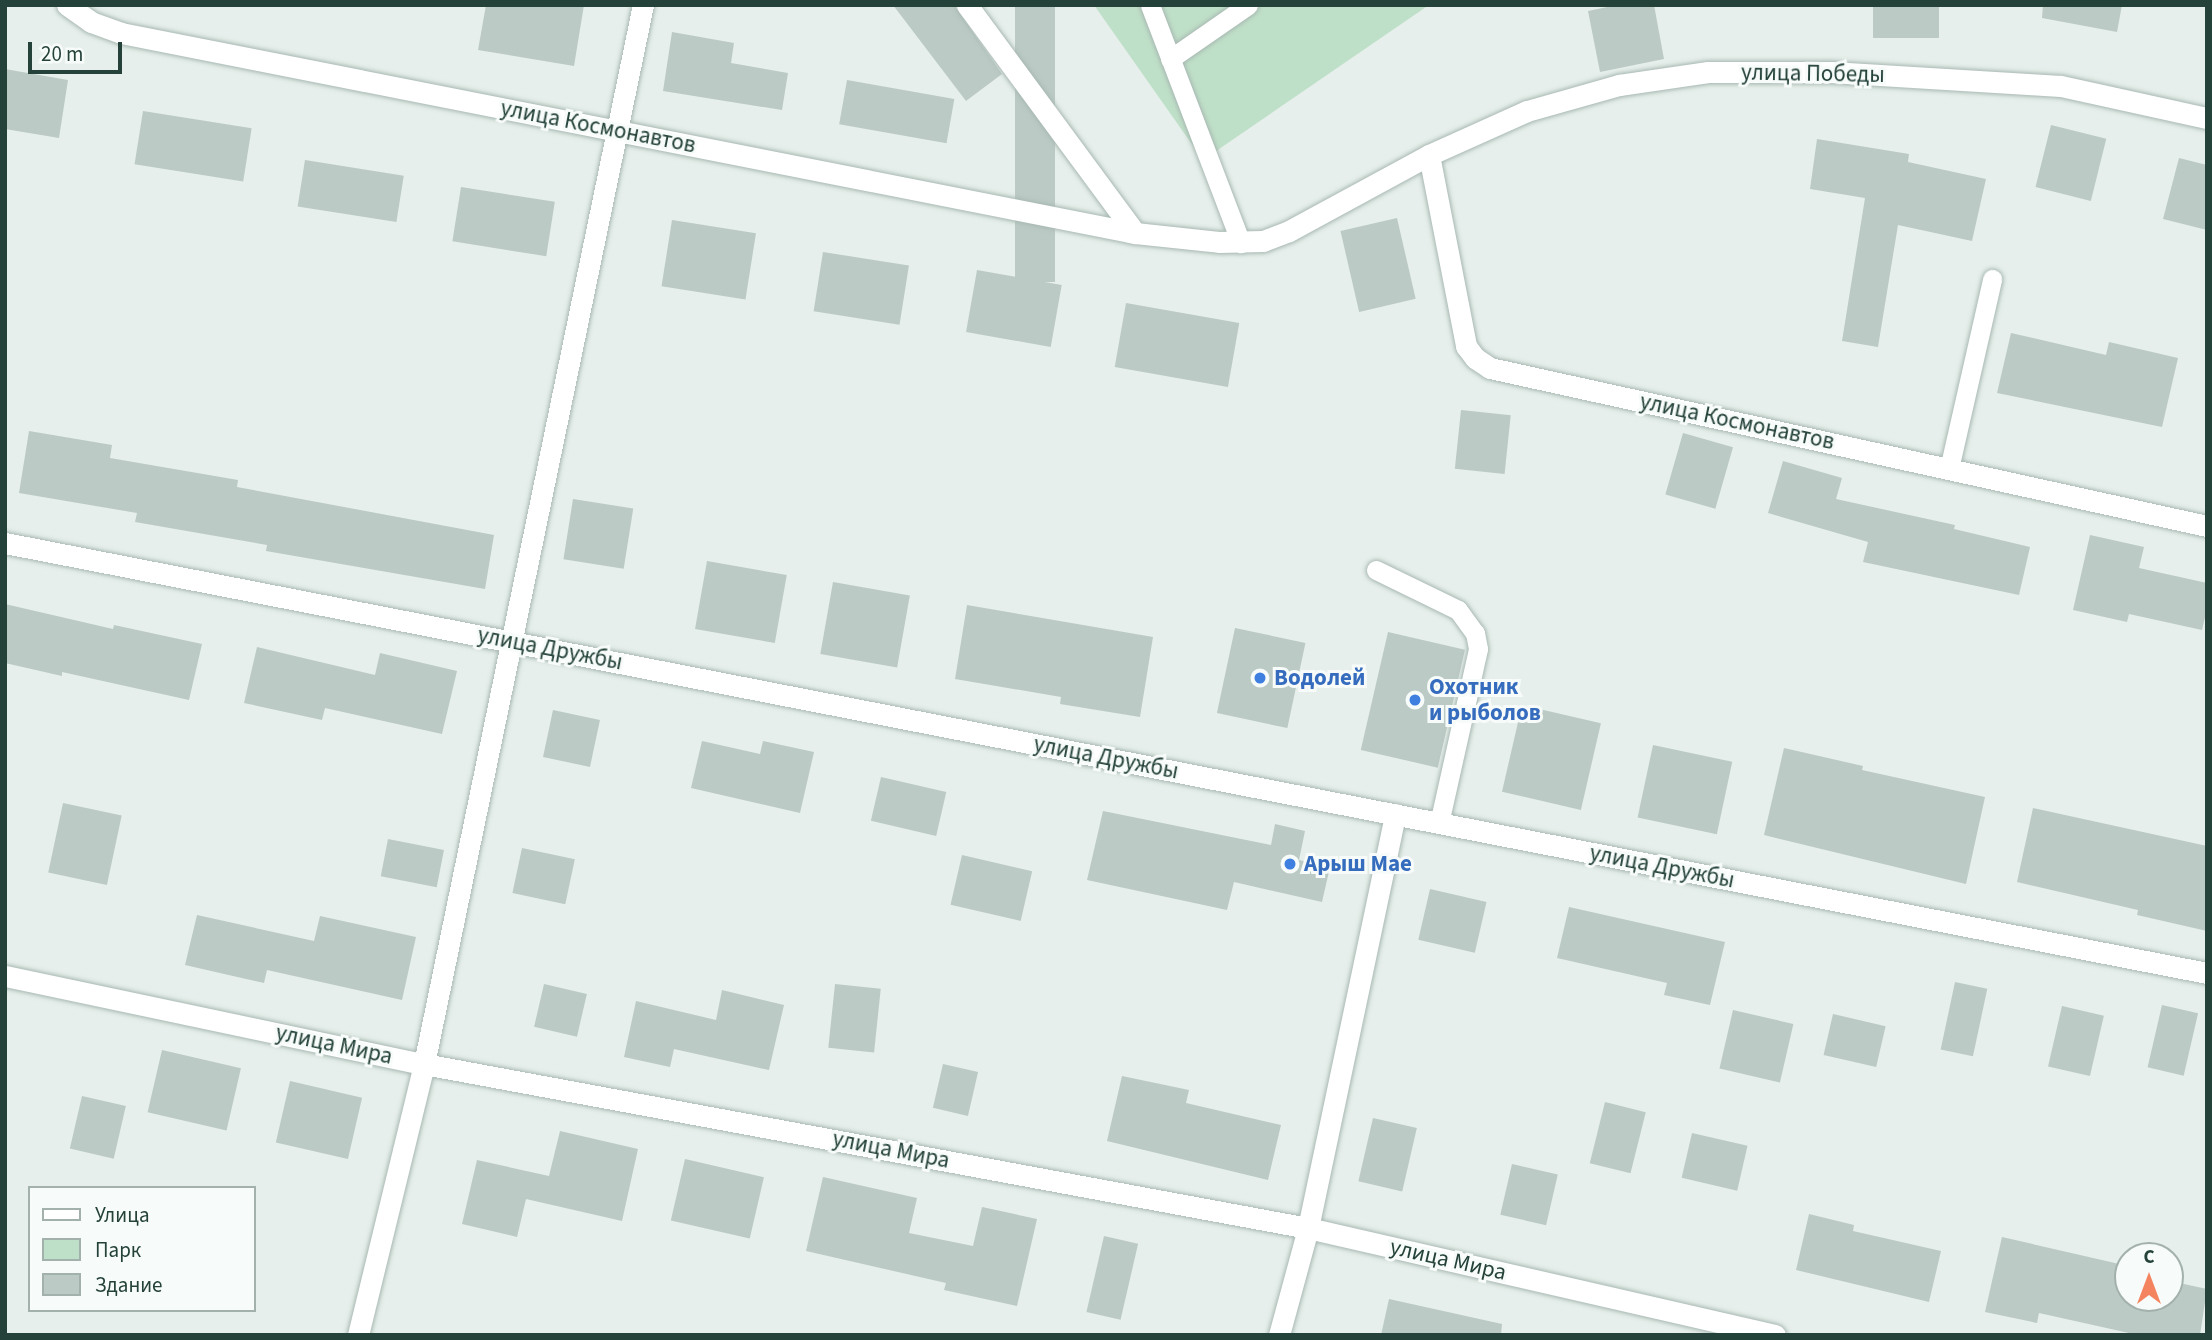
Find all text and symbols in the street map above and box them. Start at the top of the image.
scale bar [32,28,126,72]
text: 20 m [41,39,83,69]
street label: улица Победы [1741,59,1885,89]
street label: улица Космонавтов [498,95,698,159]
street label: улица Космонавтов [1637,388,1837,456]
street label: улица Дружбы [475,621,625,677]
place label: Водолей [1274,664,1365,692]
marker: Водолей [1252,670,1268,686]
place label: Охотник и рыболов [1429,673,1541,727]
marker: Охотник и рыболов [1407,692,1423,708]
street label: улица Дружбы [1031,730,1181,786]
street label: улица Дружбы [1587,839,1737,895]
place label: Арыш Мае [1304,850,1412,878]
marker: Арыш Мае [1282,856,1298,872]
street label: улица Мира [273,1019,395,1071]
street label: улица Мира [830,1125,952,1175]
legend [28,1186,256,1312]
text: Улица [95,1200,150,1230]
street label: улица Мира [1387,1233,1509,1287]
text: Парк [95,1235,141,1265]
north arrow [2114,1242,2184,1312]
text: С [2143,1244,2155,1271]
text: Здание [95,1270,163,1300]

